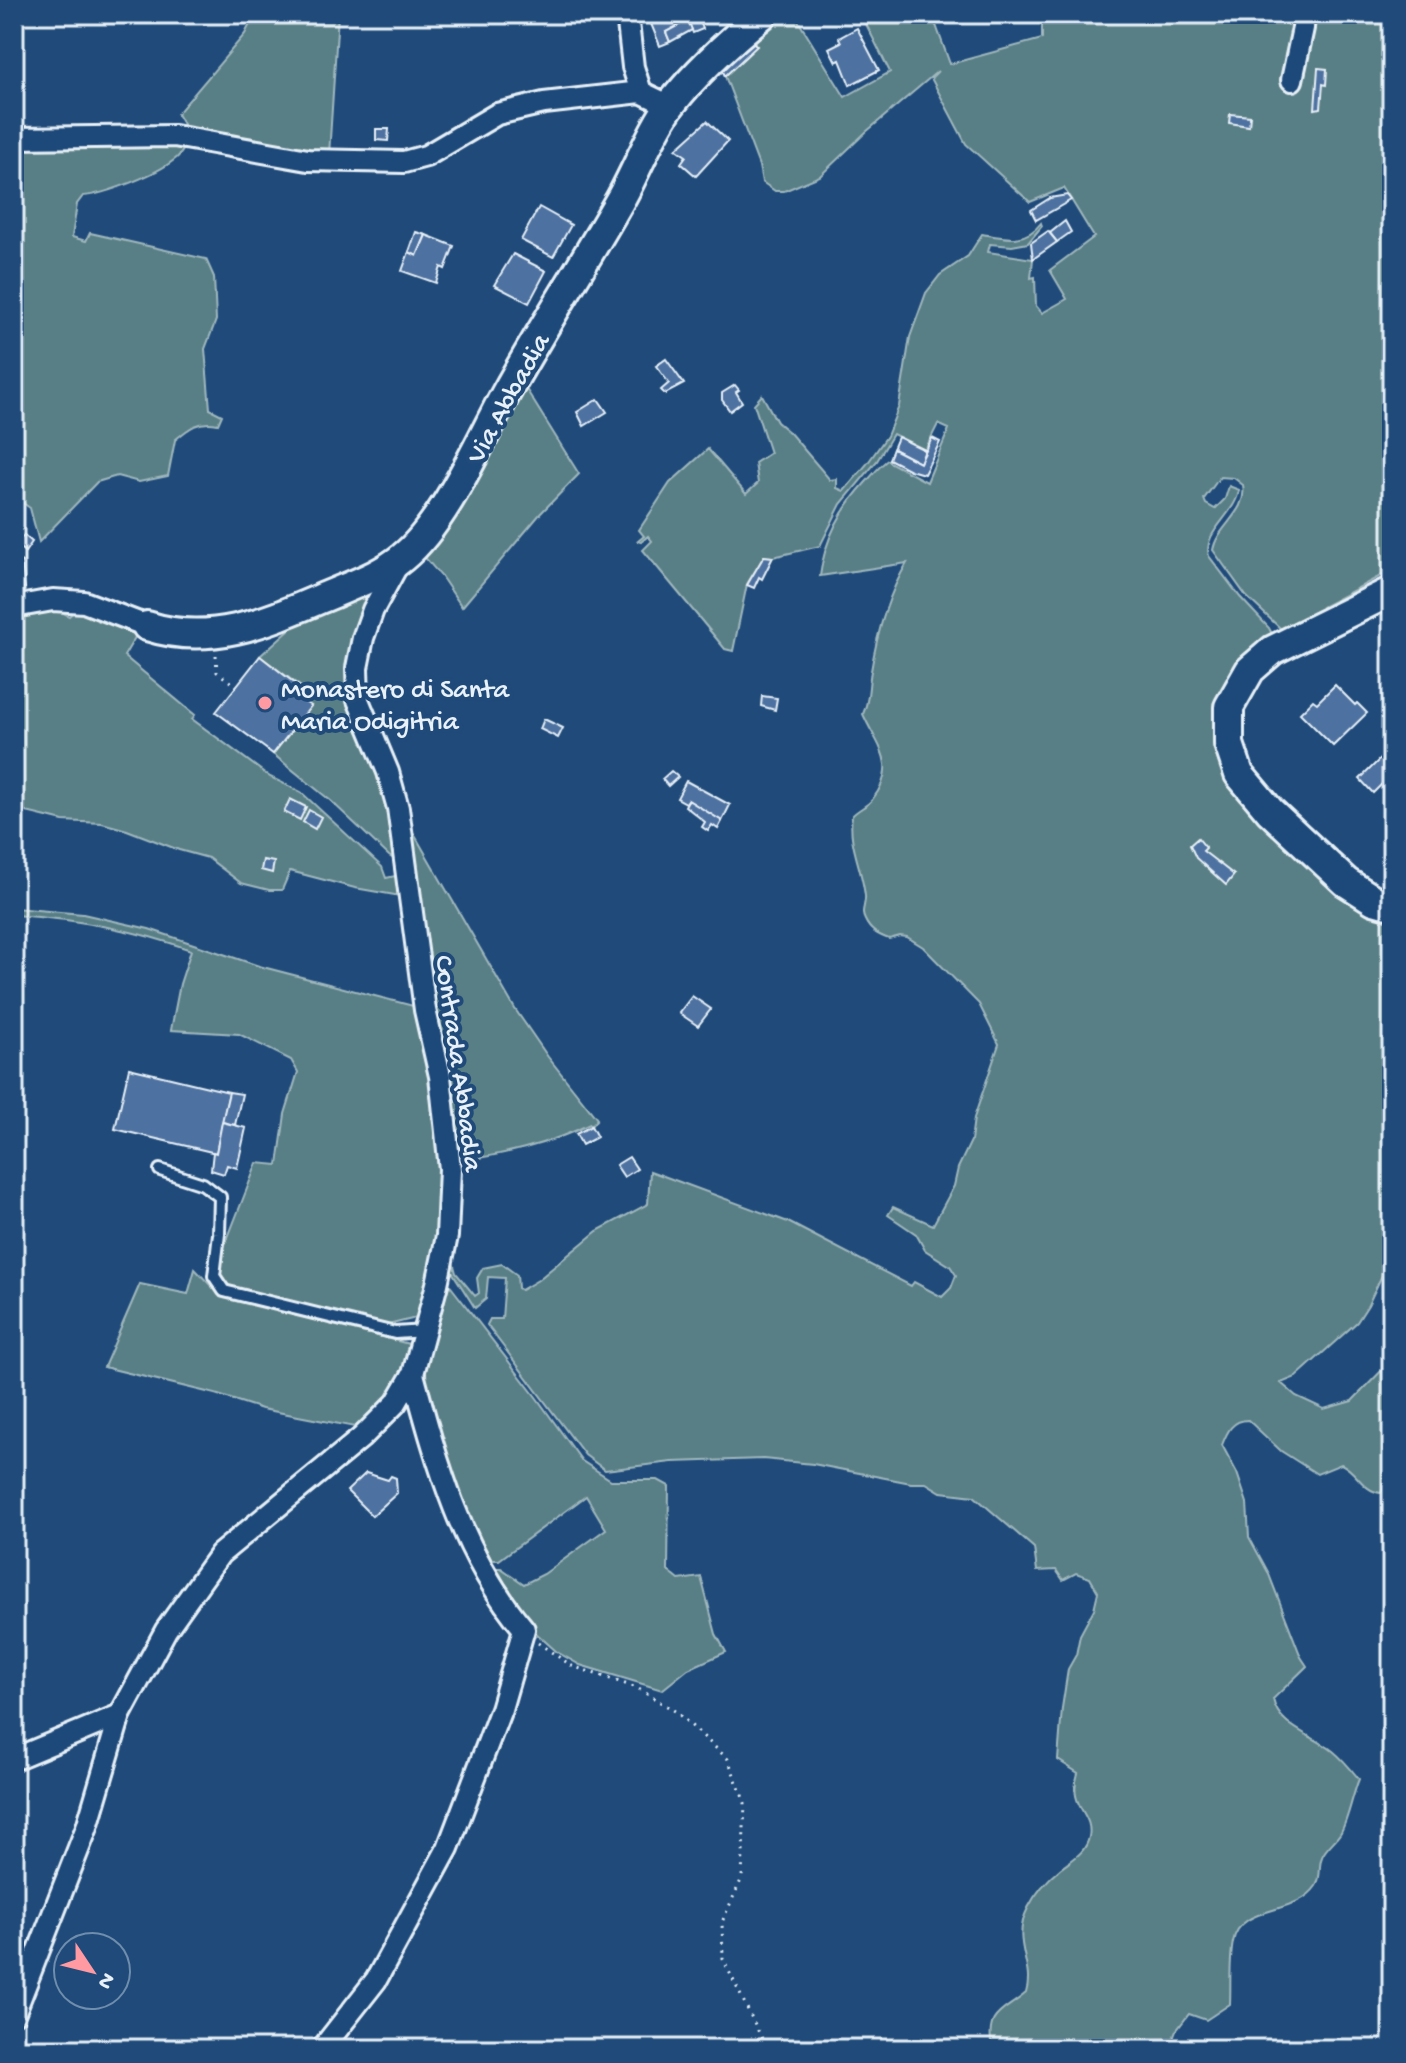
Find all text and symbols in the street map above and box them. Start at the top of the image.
street label: Via Abbadia [460,327,560,471]
place label: Monastero di Santa Maria Odigitria [281,675,510,740]
marker: Monastero di Santa Maria Odigitria [256,694,274,712]
street label: Contrada Abbadia [425,953,488,1175]
north arrow [52,1931,132,2011]
text: N [90,1967,120,1994]

